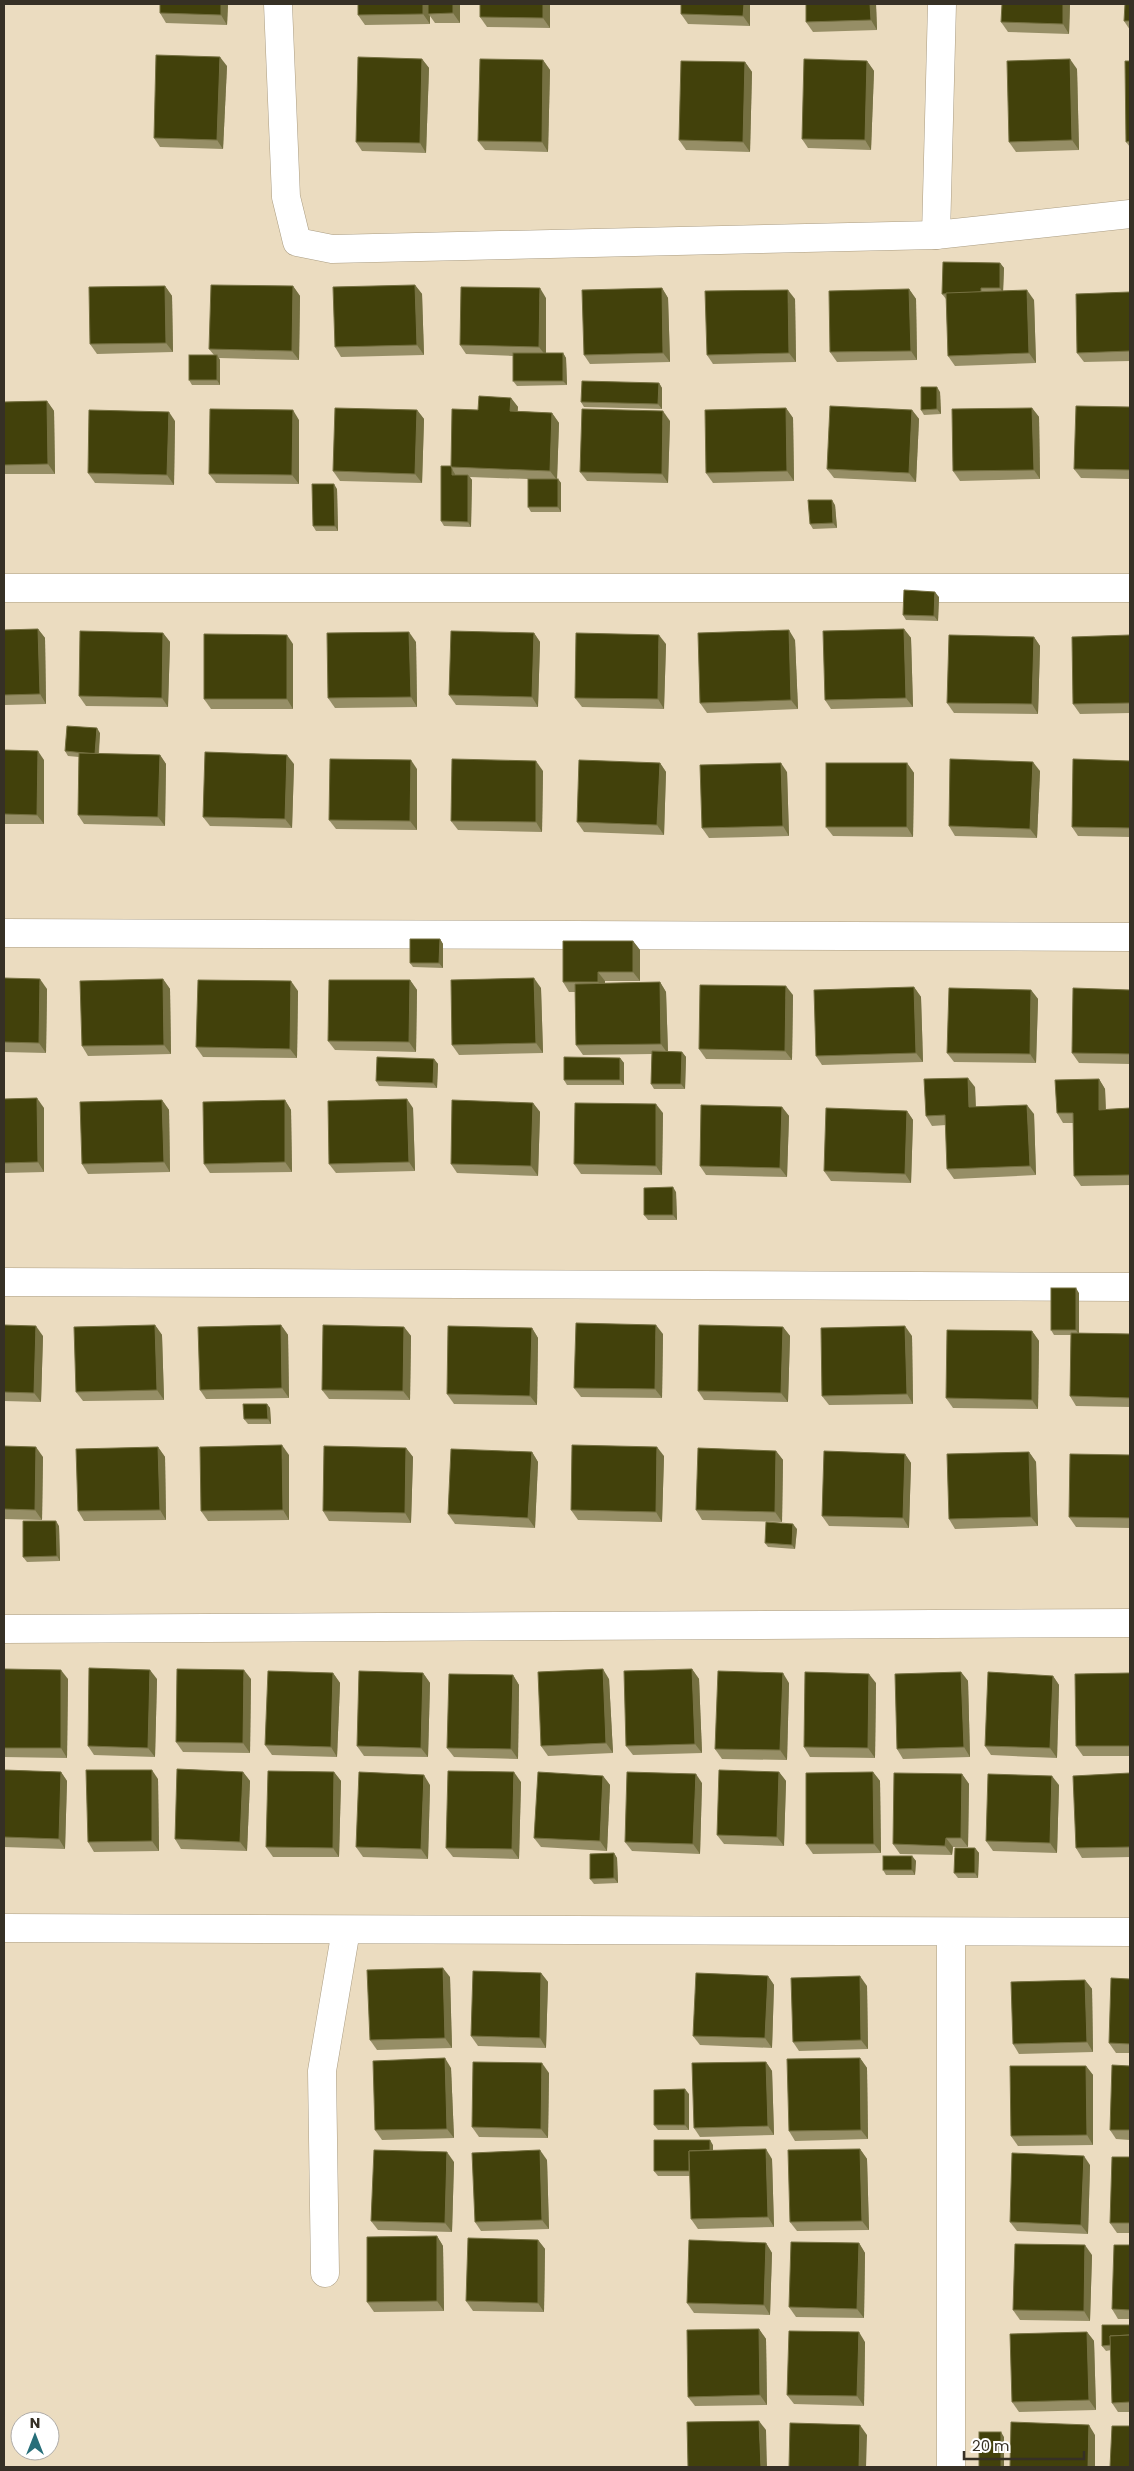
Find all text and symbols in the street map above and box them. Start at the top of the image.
north arrow [10,2411,60,2461]
text: N [30,2413,40,2433]
scale bar [964,2428,1084,2460]
text: 20 m [972,2435,1010,2456]

